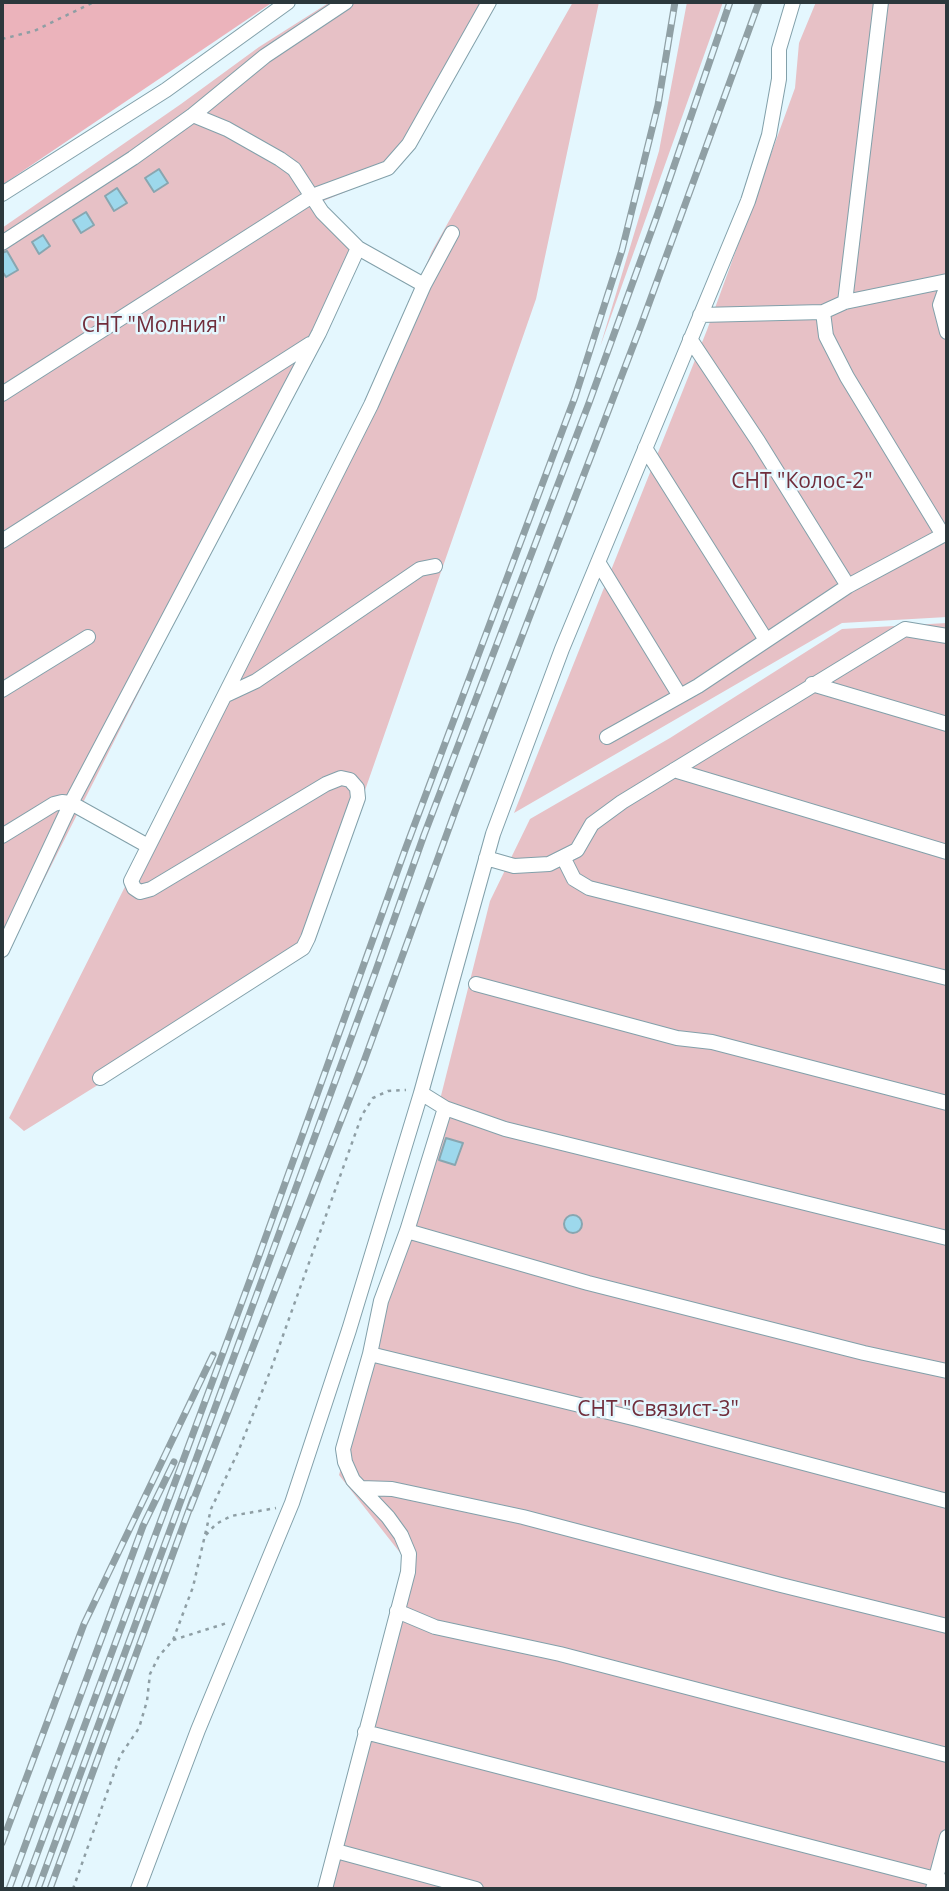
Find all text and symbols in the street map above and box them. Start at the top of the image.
park label: СНТ "Молния" [82,313,226,339]
park label: СНТ "Колос-2" [731,469,873,495]
park label: СНТ "Связист-3" [577,1397,739,1423]

